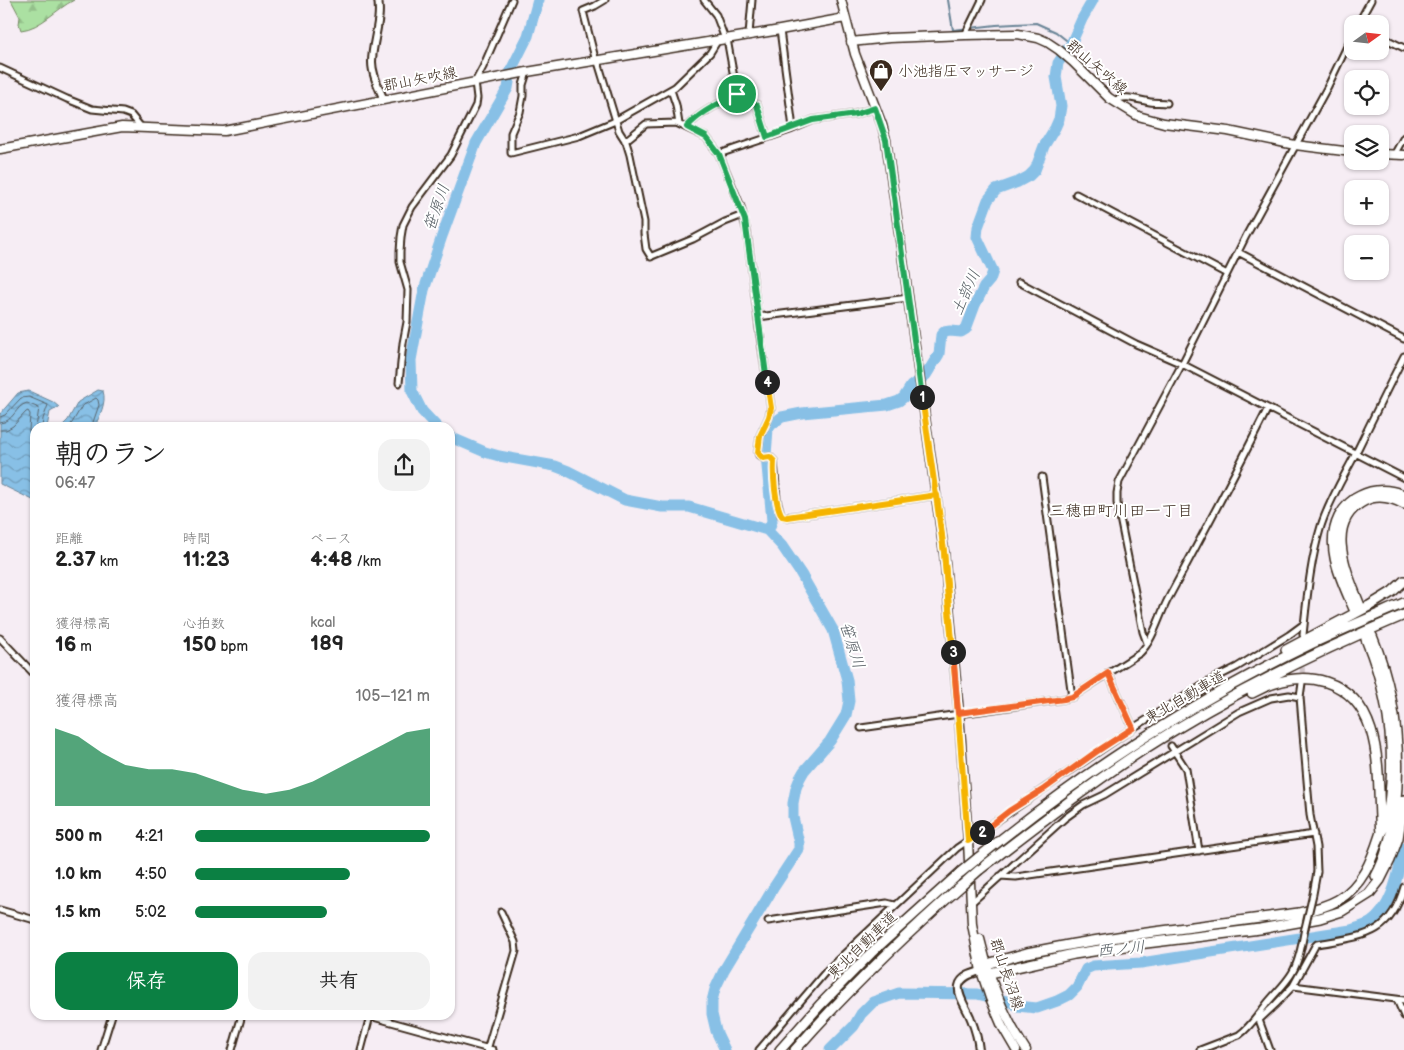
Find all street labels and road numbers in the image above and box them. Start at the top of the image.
street label: 郡山矢吹線 [1062,36,1131,99]
street label: 郡山矢吹線 [381,63,459,96]
street label: 東北自動車道 [1142,667,1229,728]
street label: 東北自動車道 [823,907,901,983]
street label: 郡山長沼線 [985,936,1028,1013]

